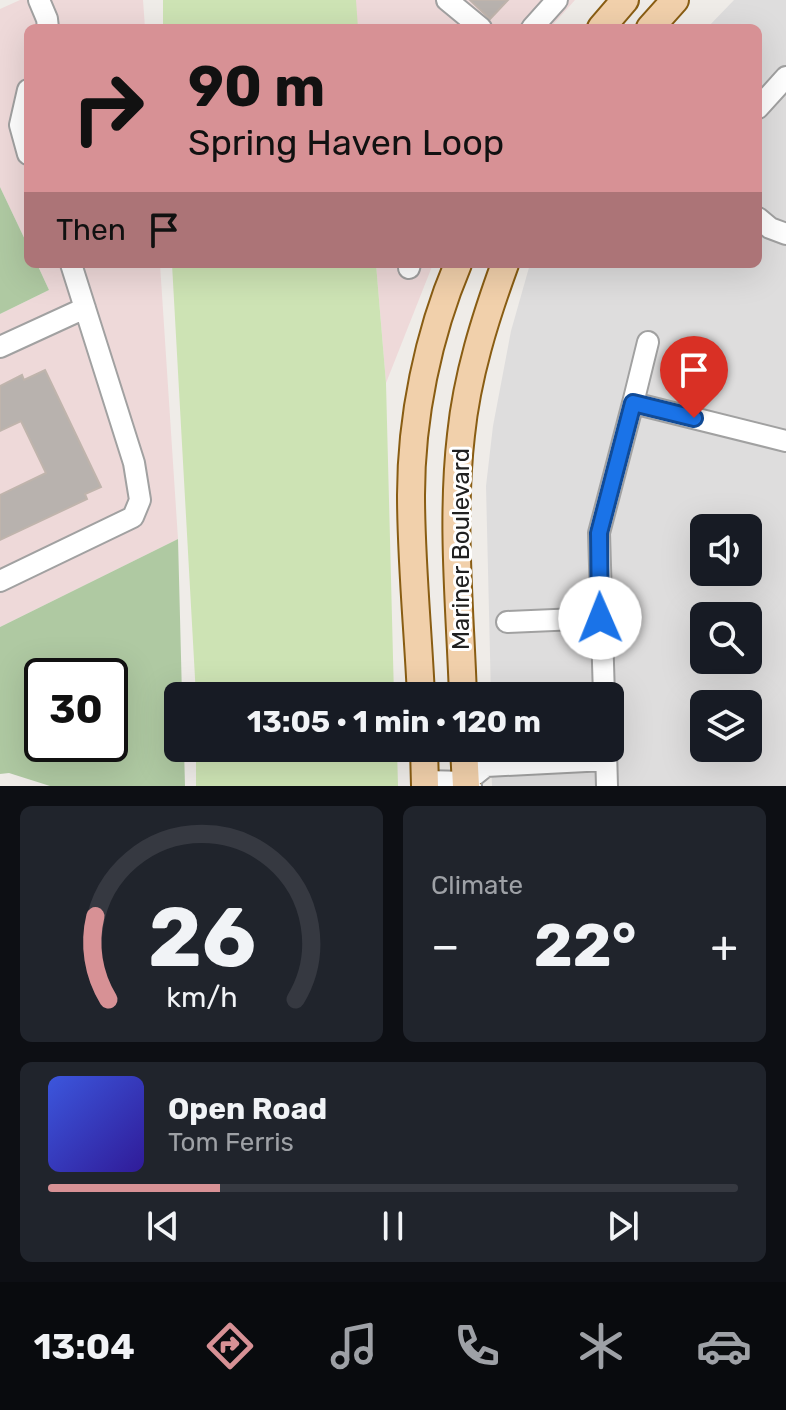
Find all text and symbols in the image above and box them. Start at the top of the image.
text: 90 m [188,54,325,120]
icon: right [56,56,160,160]
text: Spring Haven Loop [188,121,504,164]
icon: arrive [142,208,186,252]
text: Then [56,212,126,248]
pin [660,336,728,418]
icon: arrive [672,348,716,392]
street label: Mariner Boulevard [447,448,475,650]
map controls [690,514,762,762]
button: sound [690,514,762,586]
position arrow [558,576,642,660]
button: search [690,602,762,674]
speed limit sign: 30 [24,658,128,762]
button: layers [690,690,762,762]
text: 13:05 · 1 min · 120 m [247,704,541,740]
text: Climate [431,870,523,901]
text: 26 [147,888,256,987]
text: 22° [534,910,636,981]
text: − [431,920,460,972]
text: + [711,920,738,972]
text: km/h [166,980,237,1014]
text: Open Road [168,1091,327,1127]
text: Tom Ferris [168,1127,294,1158]
icon: previous [141,1204,185,1248]
icon: pause [371,1204,415,1248]
icon: next [601,1204,645,1248]
icon: directions [202,1318,258,1374]
icon: music [326,1318,382,1374]
icon: phone [449,1318,505,1374]
icon: climate [573,1318,629,1374]
icon: car [696,1318,752,1374]
text: 13:04 [34,1325,135,1368]

